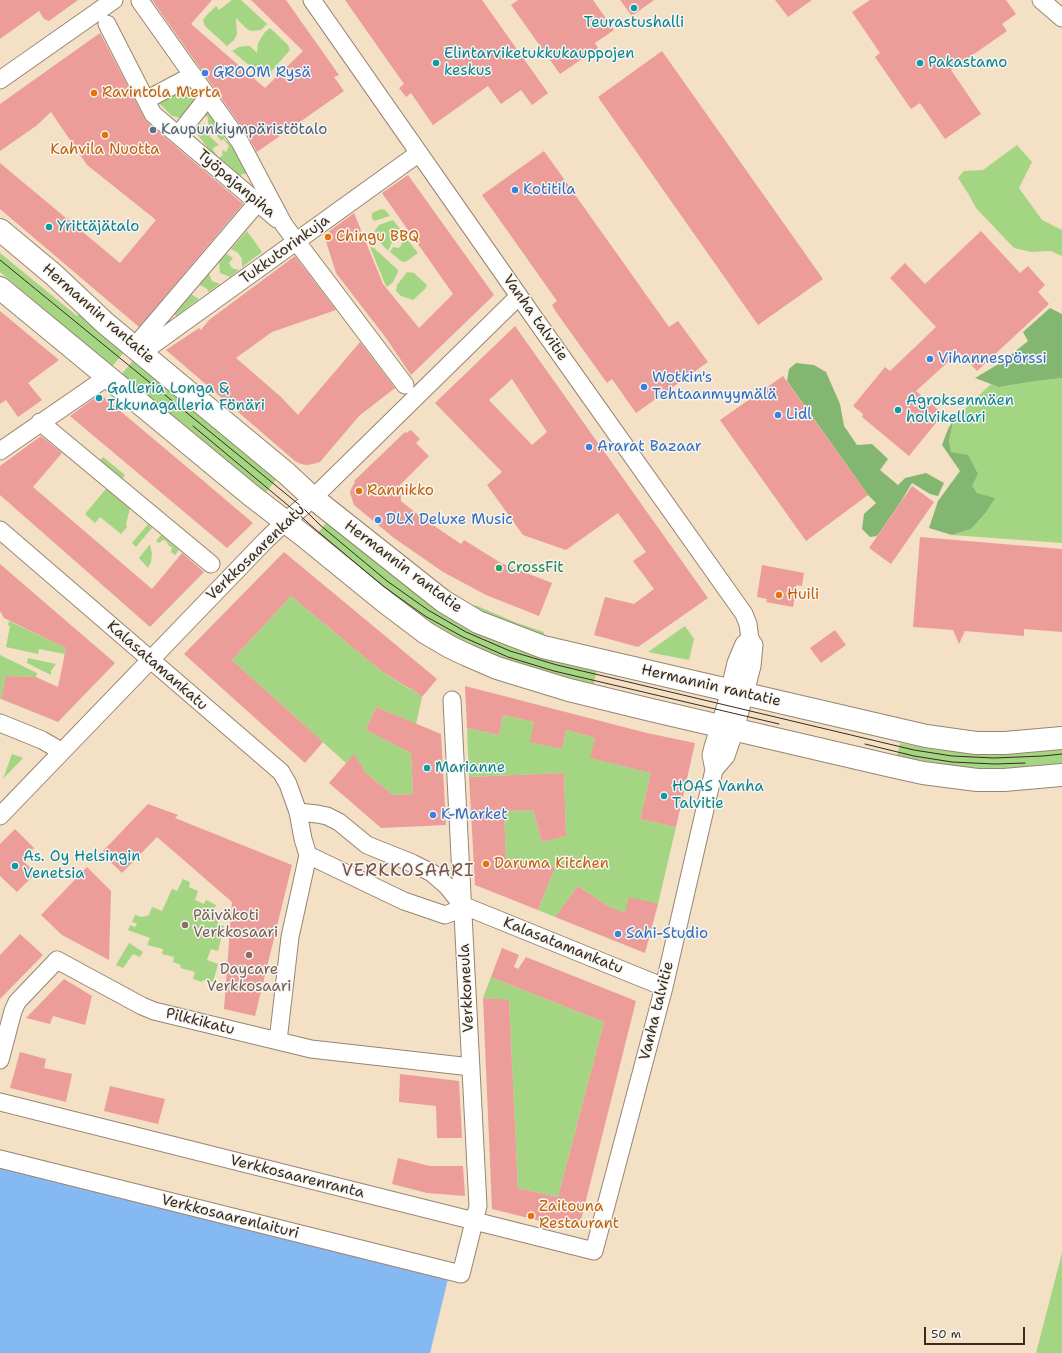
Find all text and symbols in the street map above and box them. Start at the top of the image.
marker: Teurastushalli [629,3,639,13]
place label: Teurastushalli [584,14,684,32]
place label: Elintarviketukkukauppojen keskus [444,45,634,80]
place label: Pakastamo [928,54,1007,72]
marker: Elintarviketukkukauppojen keskus [431,58,441,68]
marker: Pakastamo [915,58,925,68]
place label: GROOM Rysä [213,64,311,82]
marker: GROOM Rysä [200,68,210,78]
place label: Ravintola Merta [102,84,220,102]
marker: Ravintola Merta [89,88,99,98]
place label: Kaupunkiympäristötalo [161,121,327,139]
marker: Kaupunkiympäristötalo [148,125,158,135]
marker: Kahvila Nuotta [100,130,110,140]
place label: Kahvila Nuotta [50,141,160,159]
street label: Työpajanpiha [193,146,279,222]
place label: Kotitila [523,181,576,199]
marker: Kotitila [510,185,520,195]
street label: Tukkutorinkuja [237,212,333,288]
place label: Yrittäjätalo [57,218,139,236]
marker: Yrittäjätalo [44,222,54,232]
place label: Chingu BBQ [336,228,419,246]
marker: Chingu BBQ [323,232,333,242]
street label: Hermannin rantatie [38,260,158,368]
street label: Vanha talvitie [499,271,571,365]
place label: Vihannespörssi [938,350,1047,368]
marker: Vihannespörssi [925,354,935,364]
place label: Wotkin's Tehtaanmyymälä [652,369,777,404]
place label: Galleria Longa & Ikkunagalleria Fönäri [107,380,265,415]
marker: Wotkin's Tehtaanmyymälä [639,382,649,392]
place label: Agroksenmäen holvikellari [906,392,1014,427]
marker: Galleria Longa & Ikkunagalleria Fönäri [94,393,104,403]
marker: Agroksenmäen holvikellari [893,405,903,415]
place label: Lidl [786,406,812,424]
marker: Lidl [773,410,783,420]
place label: Ararat Bazaar [597,438,702,456]
marker: Ararat Bazaar [584,442,594,452]
place label: Rannikko [367,482,434,500]
marker: Rannikko [354,486,364,496]
street label: Verkkosaarenkatu [203,501,309,605]
place label: DLX Deluxe Music [386,511,513,529]
marker: DLX Deluxe Music [373,515,383,525]
street label: Hermannin rantatie [341,517,465,617]
place label: CrossFit [507,559,564,577]
marker: CrossFit [494,563,504,573]
place label: Huili [787,586,819,604]
marker: Huili [774,590,784,600]
street label: Kalasatamankatu [103,617,211,715]
street label: Hermannin rantatie [639,661,783,711]
place label: Marianne [435,759,505,777]
marker: Marianne [422,763,432,773]
place label: HOAS Vanha Talvitie [672,778,764,813]
marker: HOAS Vanha Talvitie [659,791,669,801]
place label: K-Market [441,806,508,824]
marker: K-Market [428,810,438,820]
place label: As. Oy Helsingin Venetsia [23,848,141,883]
place label: Daruma Kitchen [494,855,609,873]
marker: Daruma Kitchen [481,859,491,869]
marker: As. Oy Helsingin Venetsia [10,861,20,871]
district label: VERKKOSAARI [341,862,475,882]
place label: Päiväkoti Verkkosaari [193,907,278,942]
street label: Kalasatamankatu [500,914,626,978]
marker: Päiväkoti Verkkosaari [180,920,190,930]
place label: Sahi-Studio [626,925,708,943]
marker: Sahi-Studio [613,929,623,939]
street label: Verkkoneula [456,943,478,1033]
marker: Daycare Verkkosaari [244,950,254,960]
street label: Vanha talvitie [636,960,678,1062]
place label: Daycare Verkkosaari [206,961,292,996]
street label: Pilkkikatu [164,1005,236,1039]
street label: Verkkosaarenranta [228,1152,366,1202]
street label: Verkkosaarenlaituri [159,1191,301,1243]
place label: Zaitouna Restaurant [539,1198,619,1233]
marker: Zaitouna Restaurant [526,1211,536,1221]
scale bar [926,1319,1027,1345]
text: 50 m [931,1326,961,1342]

